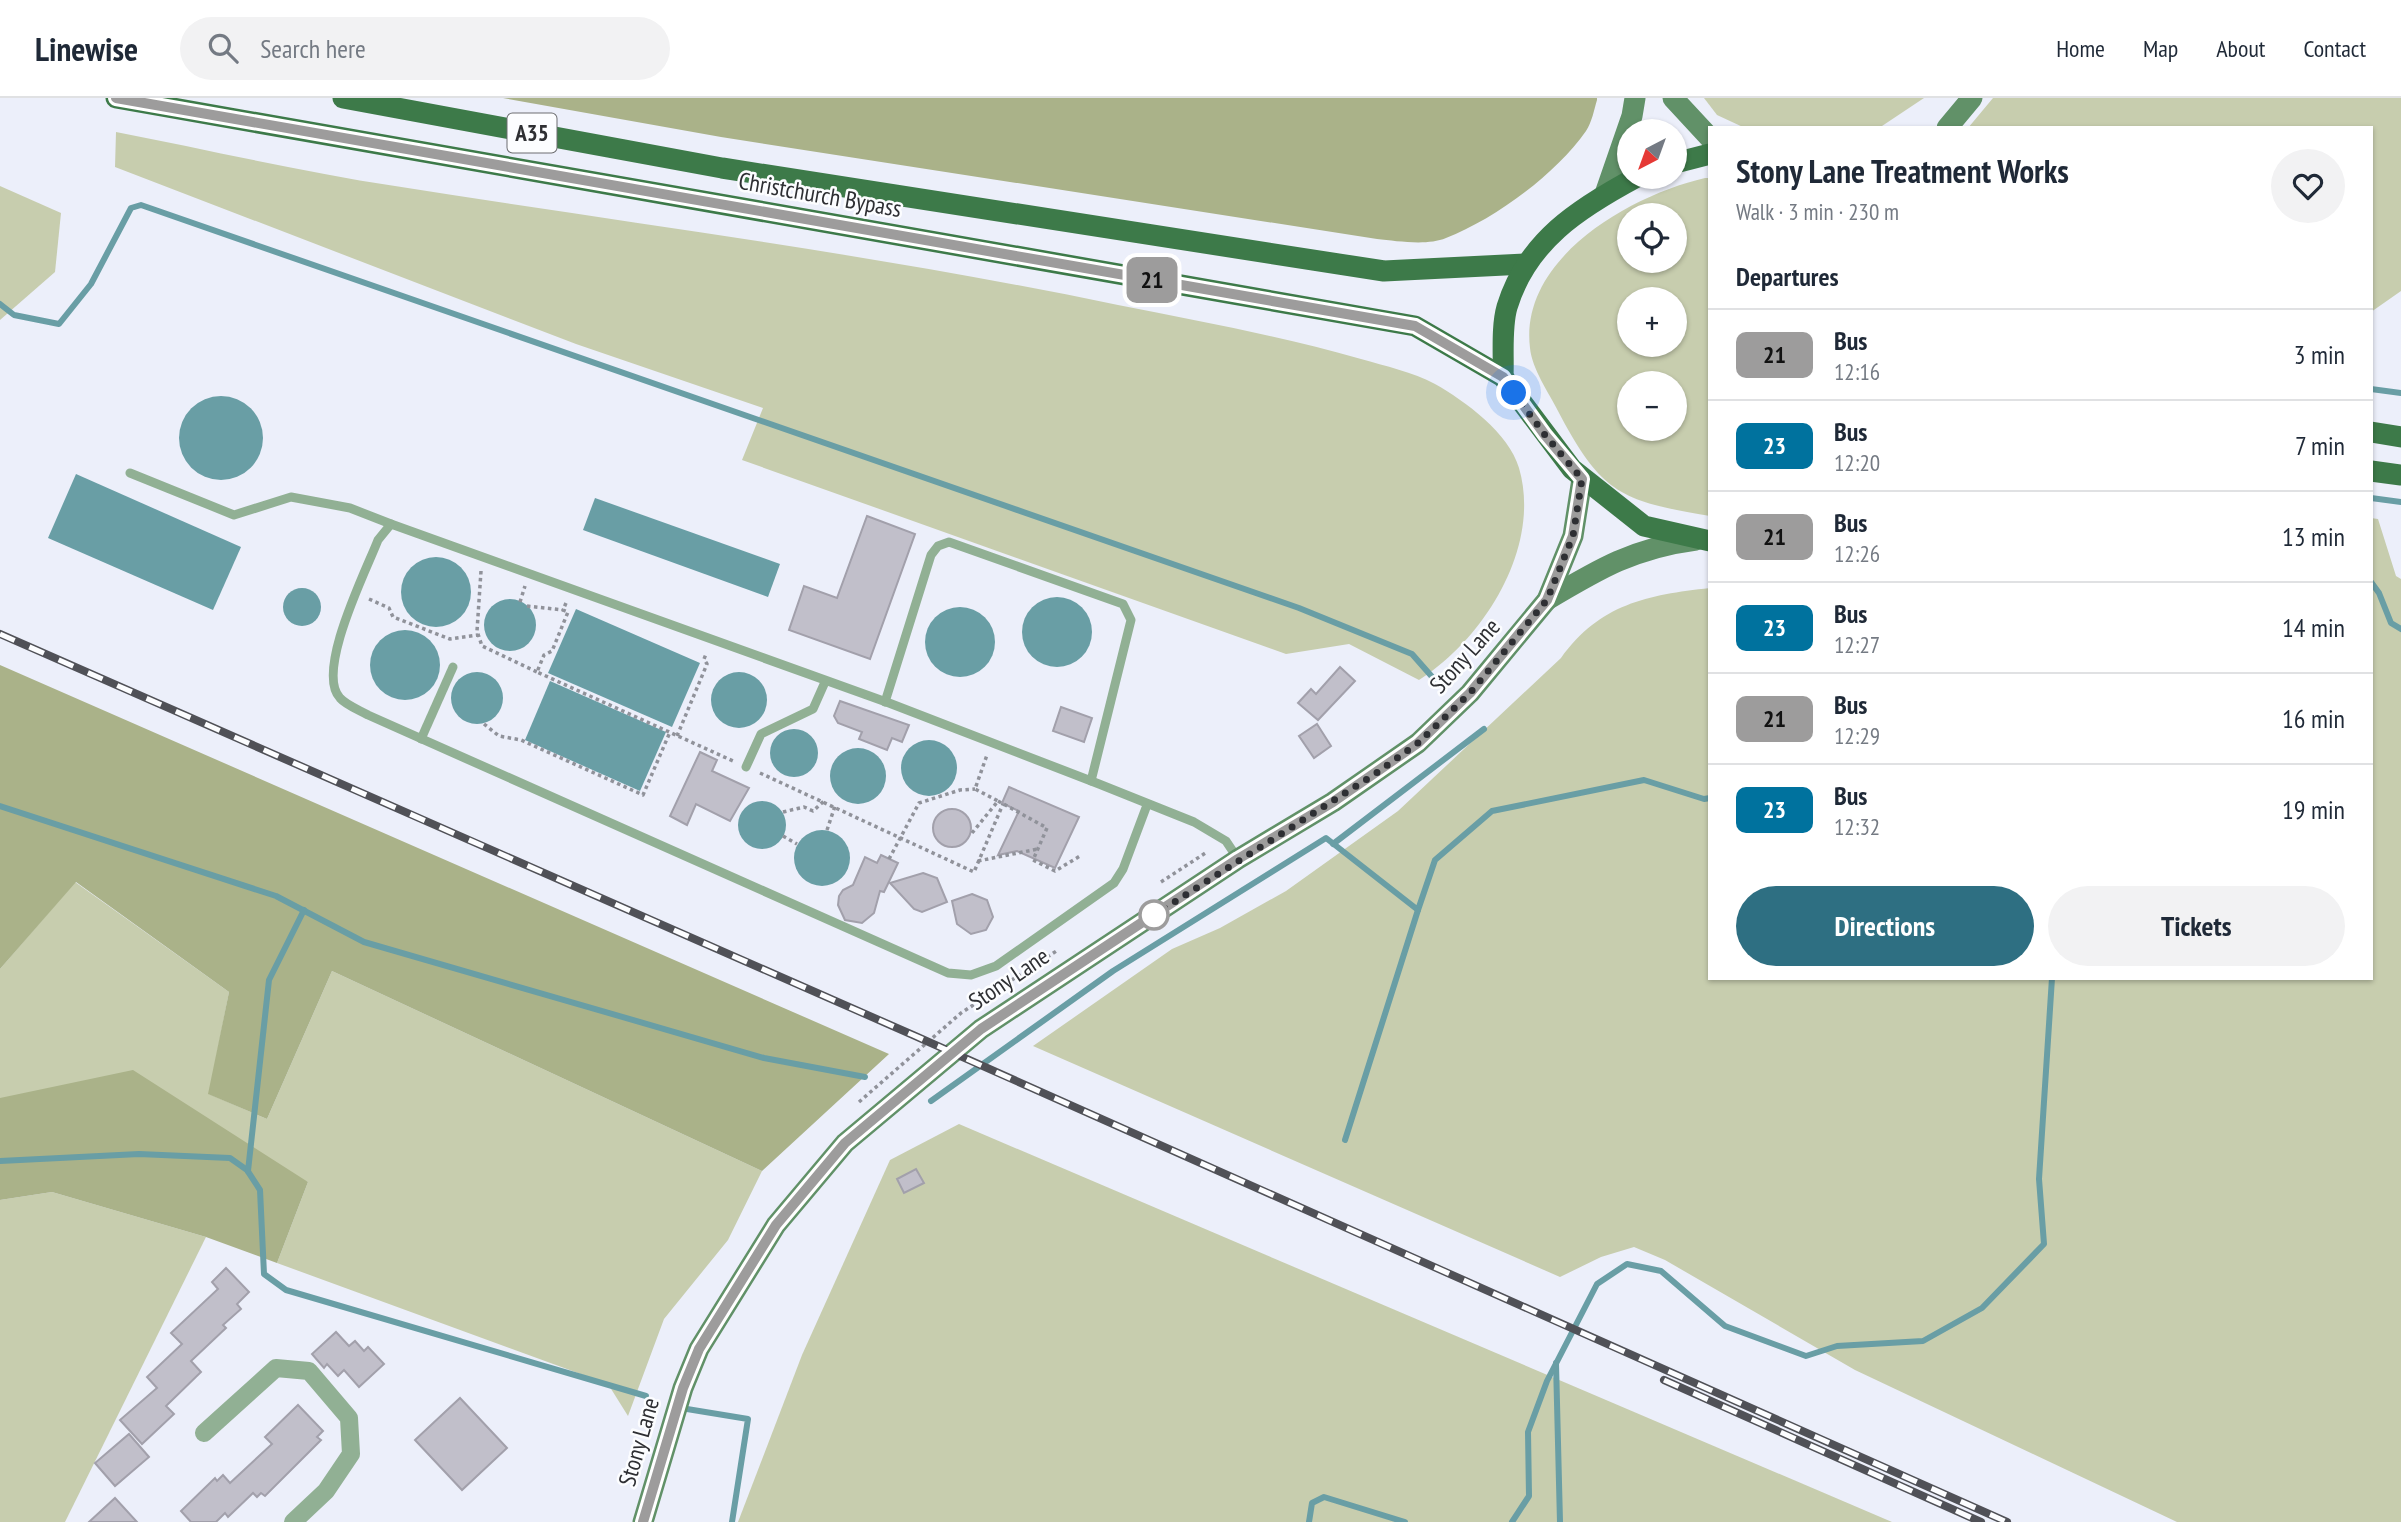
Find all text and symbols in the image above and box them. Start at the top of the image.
search box [180,17,670,80]
text: Linewise [35,27,138,70]
icon: search [204,29,242,67]
text: Search here [260,32,366,65]
text: Home [2056,33,2105,64]
text: Map [2143,33,2178,64]
text: About [2216,33,2265,64]
text: Contact [2303,33,2366,64]
road number: A35 [508,114,556,152]
north arrow [1617,119,1687,189]
map controls [1617,119,1687,441]
text: Stony Lane Treatment Works [1736,149,2069,192]
button: heart [2271,149,2345,223]
street label: Christchurch Bypass [736,165,904,224]
text: Walk · 3 min · 230 m [1736,197,1899,226]
button: locate [1617,203,1687,273]
line badge: 21 [1120,257,1184,303]
text: Departures [1736,260,1839,293]
text: 21 [1141,264,1163,295]
button: + [1617,287,1687,357]
text: Bus [1834,324,1867,357]
text: 3 min [2294,338,2345,371]
text: 21 [1763,339,1786,370]
text: 12:16 [1834,357,1880,386]
button: − [1617,371,1687,441]
your location [1496,375,1531,410]
text: Bus [1834,415,1867,448]
text: 7 min [2295,429,2345,462]
text: 23 [1763,430,1786,461]
text: 12:20 [1834,448,1880,477]
text: Bus [1834,506,1867,539]
text: 13 min [2282,520,2345,553]
text: 21 [1763,521,1786,552]
text: 12:26 [1834,539,1880,568]
text: Bus [1834,597,1867,630]
text: 14 min [2282,611,2345,644]
street label: Stony Lane [1423,612,1506,700]
text: 23 [1763,612,1786,643]
text: 12:27 [1834,630,1880,659]
text: Bus [1834,688,1867,721]
text: 16 min [2282,702,2345,735]
text: 21 [1763,703,1786,734]
text: 12:29 [1834,721,1880,750]
text: Bus [1834,779,1867,812]
text: 19 min [2282,793,2345,826]
text: 23 [1763,794,1786,825]
text: 12:32 [1834,812,1880,841]
button: Directions [1736,886,2034,966]
button: Tickets [2048,886,2345,966]
unlabelled marker [1139,900,1169,930]
street label: Stony Lane [962,940,1055,1017]
street label: Stony Lane [611,1394,666,1490]

